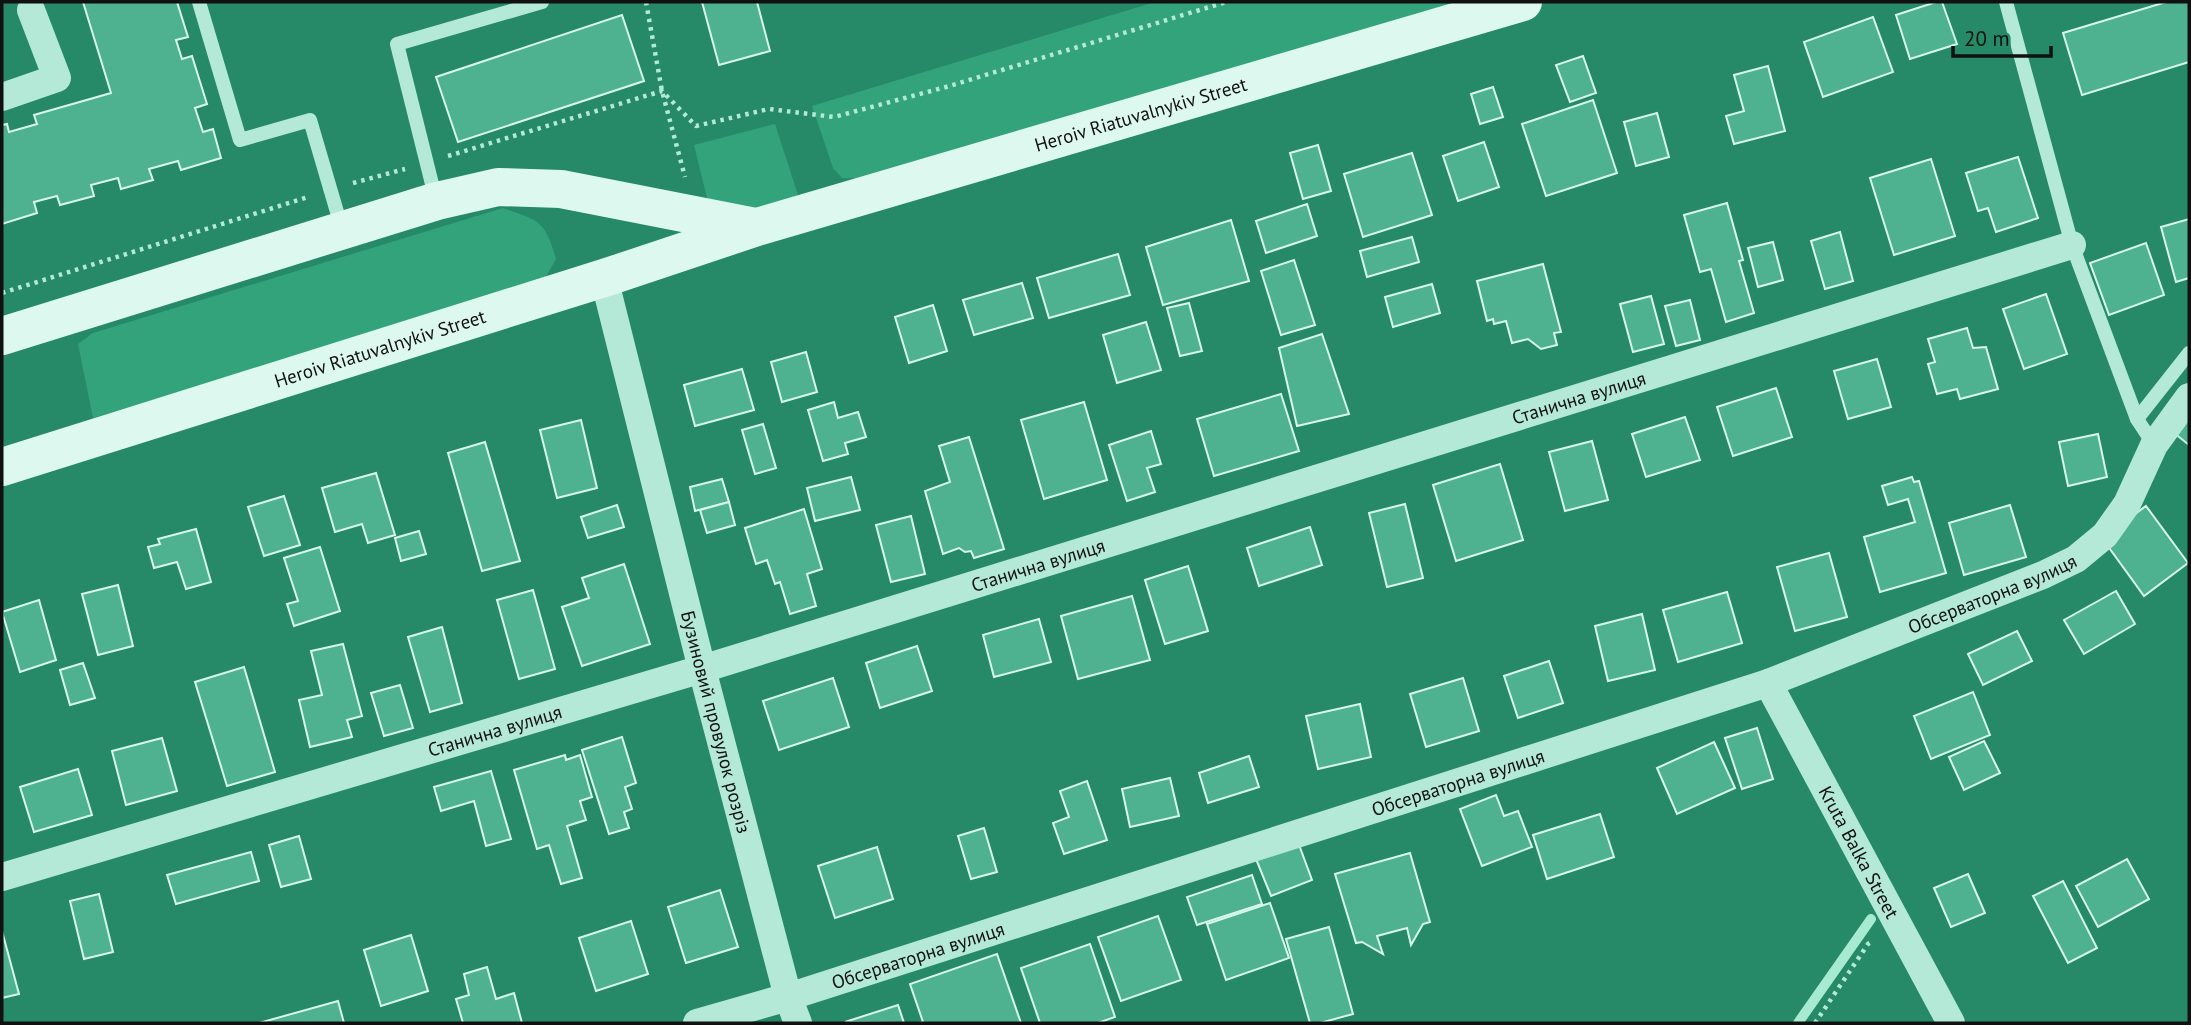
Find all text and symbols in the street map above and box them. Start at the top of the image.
scale bar [1953,14,2051,58]
text: 20 m [1964,25,2010,52]
street label: Heroiv Riatuvalnykiv Street [1032,72,1250,157]
street label: Heroiv Riatuvalnykiv Street [271,304,489,393]
street label: Станична вулиця [1509,366,1649,430]
street label: Станична вулиця [968,533,1108,597]
street label: Обсерваторна вулиця [1904,549,2081,639]
street label: Бузиновий провулок розріз [676,608,757,836]
street label: Станична вулиця [425,699,565,762]
street label: Обсерваторна вулиця [1368,743,1547,821]
street label: Kruta Balka Street [1814,782,1905,923]
street label: Обсерваторна вулиця [828,916,1007,994]

